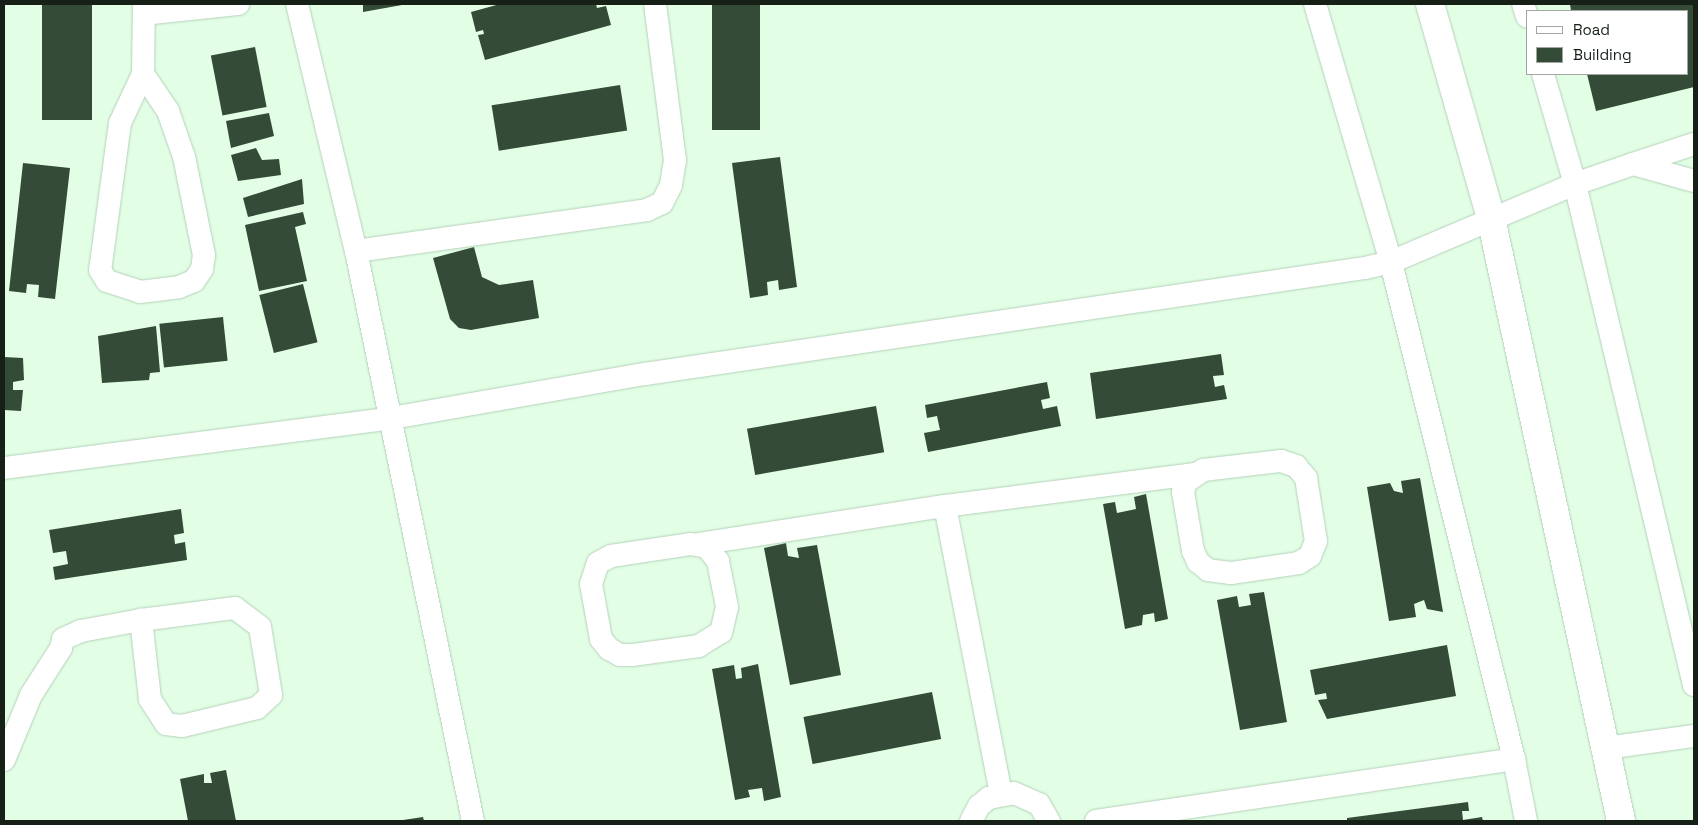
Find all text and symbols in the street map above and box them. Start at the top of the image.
legend [1526,10,1688,75]
text: Road [1573,20,1610,39]
text: Building [1573,45,1632,64]

